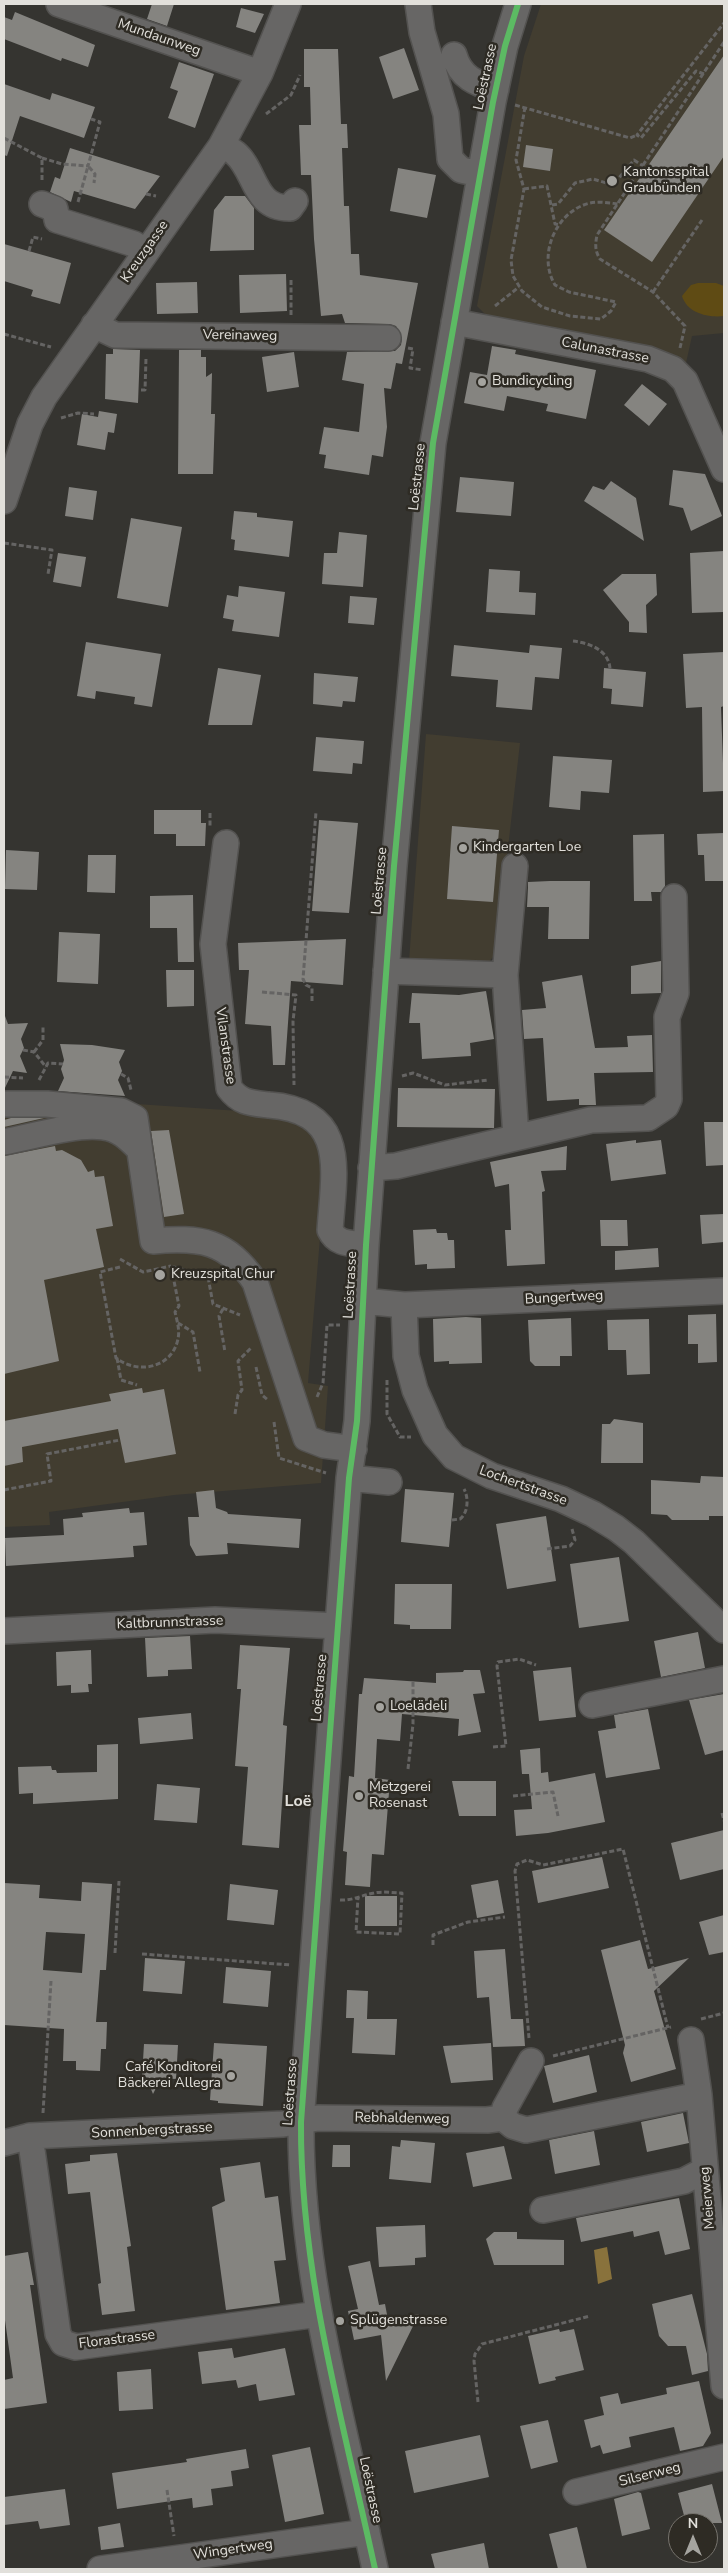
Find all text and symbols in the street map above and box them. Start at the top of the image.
street label: Mundaunweg [115,16,203,60]
street label: Loëstrasse [471,42,501,112]
place label: Kantonsspital Graubünden [623,165,709,198]
marker: Kantonsspital Graubünden [605,174,619,188]
street label: Kreuzgasse [118,218,172,286]
street label: Vereinaweg [203,327,277,345]
street label: Calunastrasse [560,334,650,368]
place label: Bundicycling [492,374,572,390]
marker: Bundicycling [476,376,488,388]
street label: Loëstrasse [406,443,430,511]
place label: Kindergarten Loe [473,840,581,856]
marker: Kindergarten Loe [457,842,469,854]
street label: Loëstrasse [369,847,391,915]
street label: Vilanstrasse [211,1007,239,1085]
street label: Loëstrasse [341,1251,361,1319]
place label: Kreuzspital Chur [171,1267,275,1283]
marker: Kreuzspital Chur [153,1268,167,1282]
street label: Bungertweg [524,1288,604,1308]
street label: Lochertstrasse [477,1462,569,1510]
street label: Kaltbrunnstrasse [116,1613,224,1633]
street label: Loëstrasse [309,1654,331,1722]
place label: Loelädeli [390,1699,447,1715]
marker: Loelädeli [374,1701,386,1713]
place label: Metzgerei Rosenast [369,1780,431,1812]
marker: Metzgerei Rosenast [353,1790,365,1802]
district label: Loë [285,1792,311,1812]
street label: Loëstrasse [280,2058,302,2126]
place label: Café Konditorei Bäckerei Allegra [118,2060,221,2092]
marker: Café Konditorei Bäckerei Allegra [225,2070,237,2082]
street label: Rebhaldenweg [354,2110,450,2128]
street label: Sonnenbergstrasse [91,2119,213,2143]
street label: Meierweg [697,2166,719,2230]
place label: Splügenstrasse [350,2313,447,2329]
marker: Splügenstrasse [334,2315,346,2327]
street label: Florastrasse [78,2327,156,2353]
street label: Loëstrasse [355,2455,385,2525]
street label: Silserweg [617,2459,683,2491]
north arrow [668,2513,718,2563]
text: N [688,2514,698,2533]
street label: Wingertweg [192,2536,274,2564]

